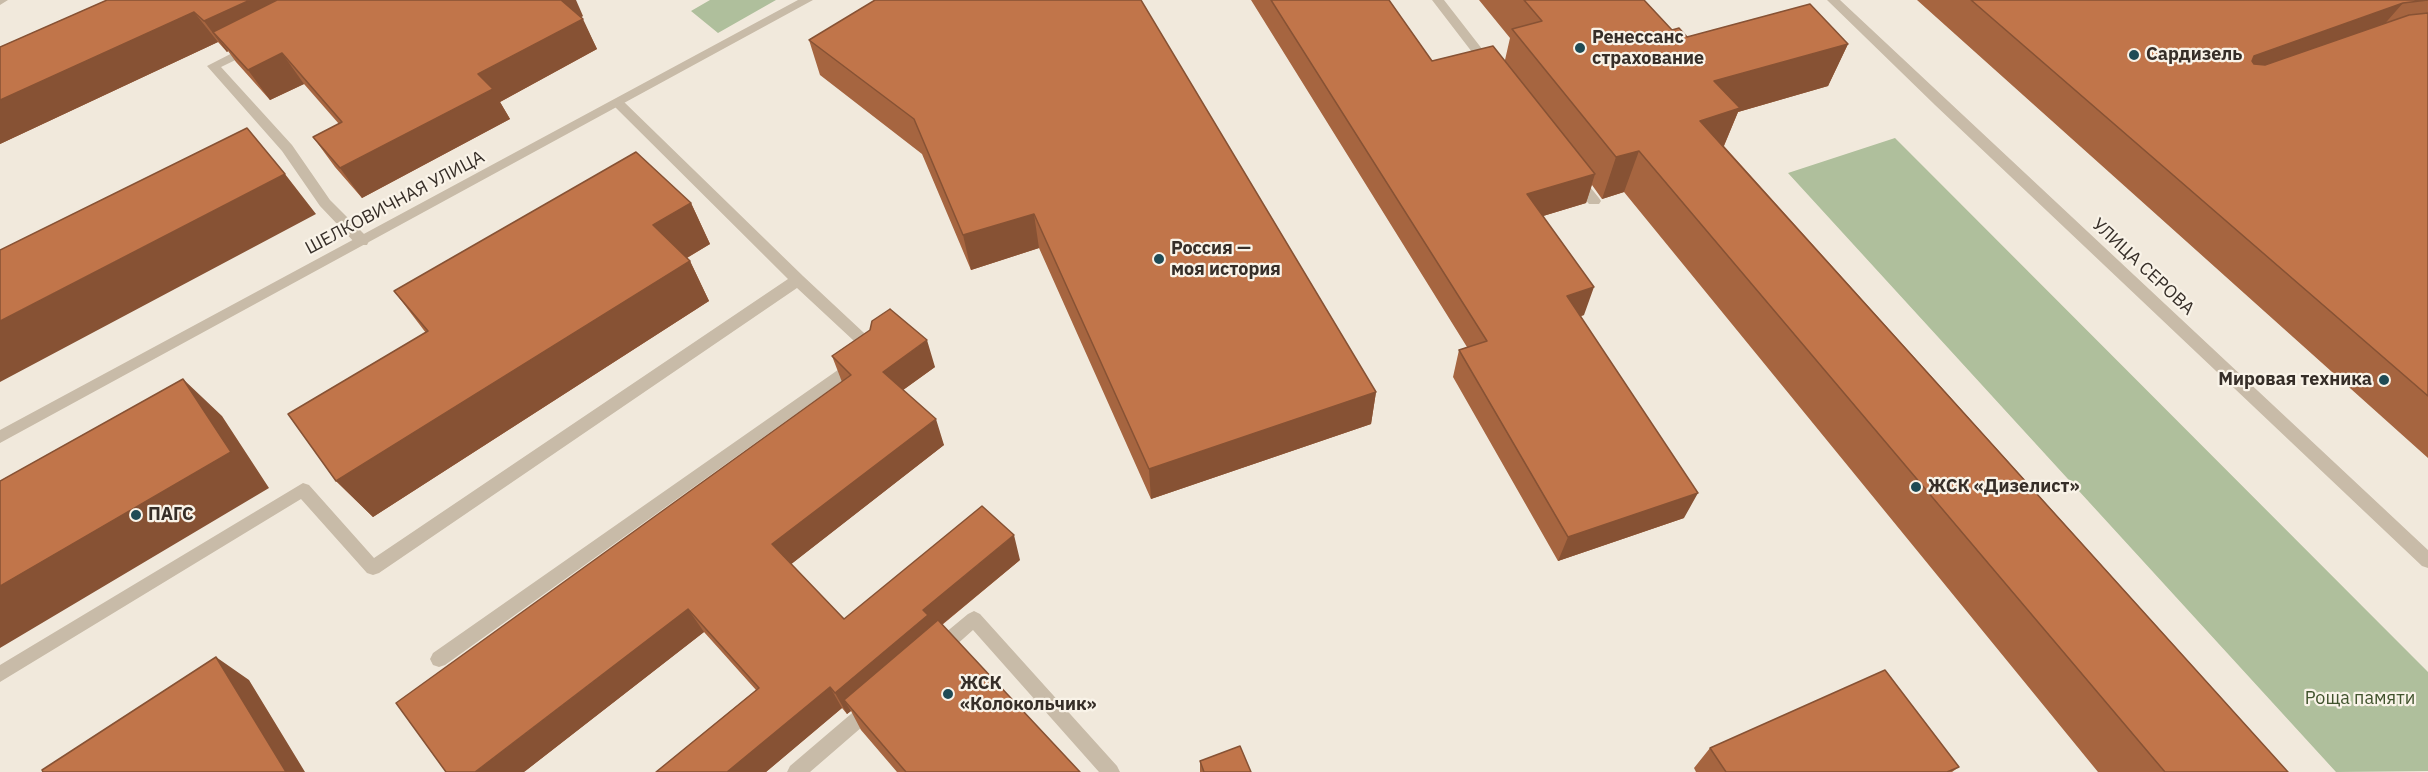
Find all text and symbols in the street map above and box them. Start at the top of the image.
place label: Ренессанс страхование [1592,27,1704,70]
marker: Ренессанс страхование [1573,41,1587,55]
place label: Сардизель [2146,44,2242,66]
marker: Сардизель [2127,48,2141,62]
street label: ШЕЛКОВИЧНАЯ УЛИЦА [302,147,488,259]
street label: УЛИЦА СЕРОВА [2087,214,2199,320]
place label: Россия — моя история [1171,238,1281,280]
marker: Россия — моя история [1152,252,1166,266]
place label: Мировая техника [2218,369,2372,391]
marker: Мировая техника [2377,373,2391,387]
place label: ЖСК «Дизелист» [1928,476,2080,498]
marker: ЖСК «Дизелист» [1909,480,1923,494]
place label: ПАГС [148,504,194,526]
marker: ПАГС [129,508,143,522]
place label: ЖСК «Колокольчик» [960,673,1097,716]
marker: ЖСК «Колокольчик» [941,687,955,701]
park label: Роща памяти [2305,688,2415,710]

